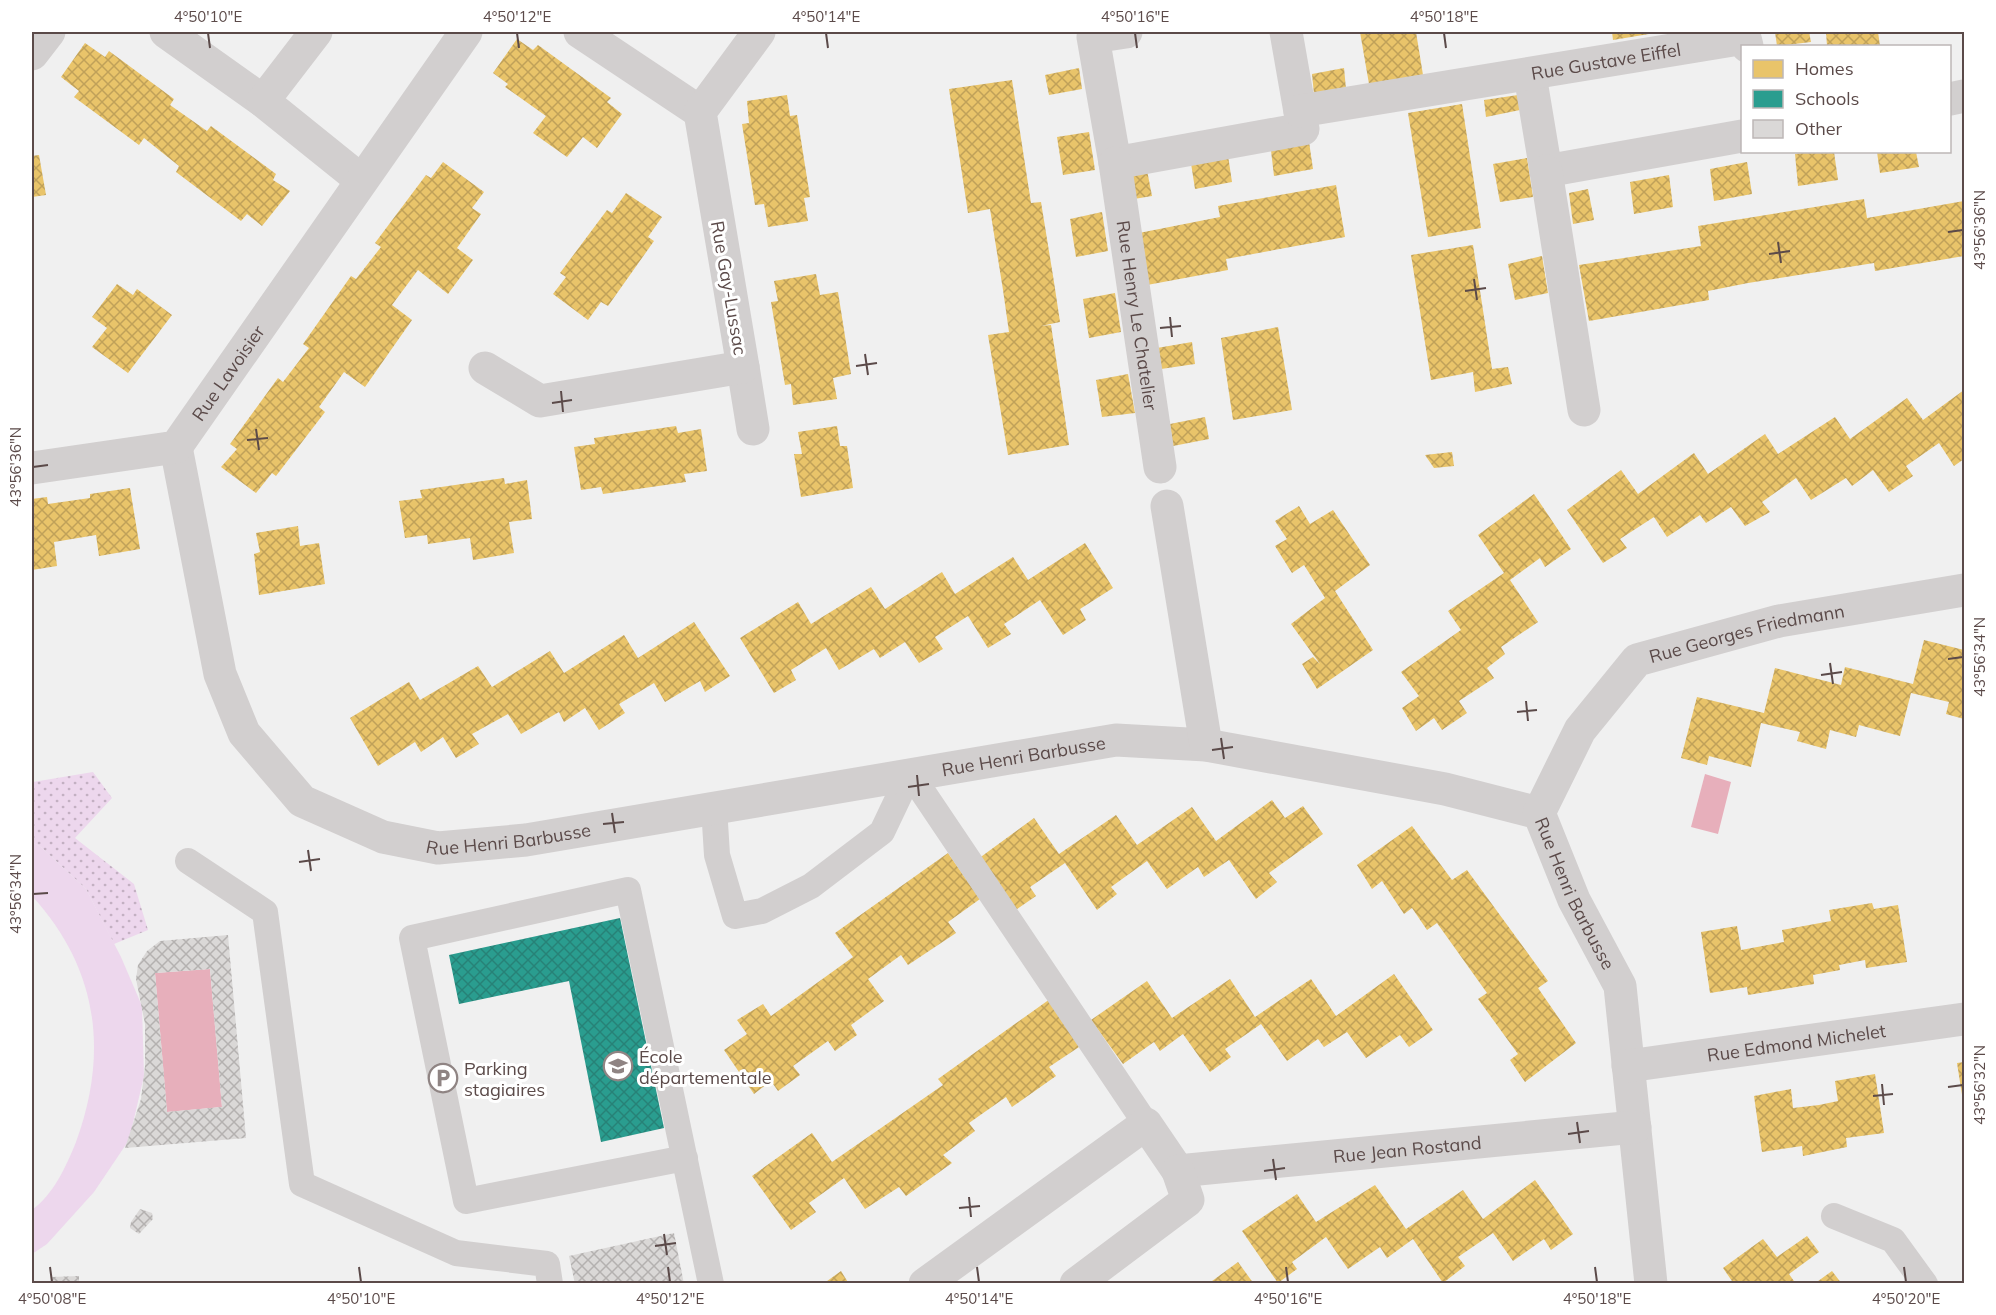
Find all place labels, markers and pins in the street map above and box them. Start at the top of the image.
place label: École départementale [639,1045,772,1089]
school or university icon: École départementale [602,1050,634,1082]
place label: Parking stagiaires [464,1057,545,1101]
parking icon: Parking stagiaires [427,1062,459,1094]

